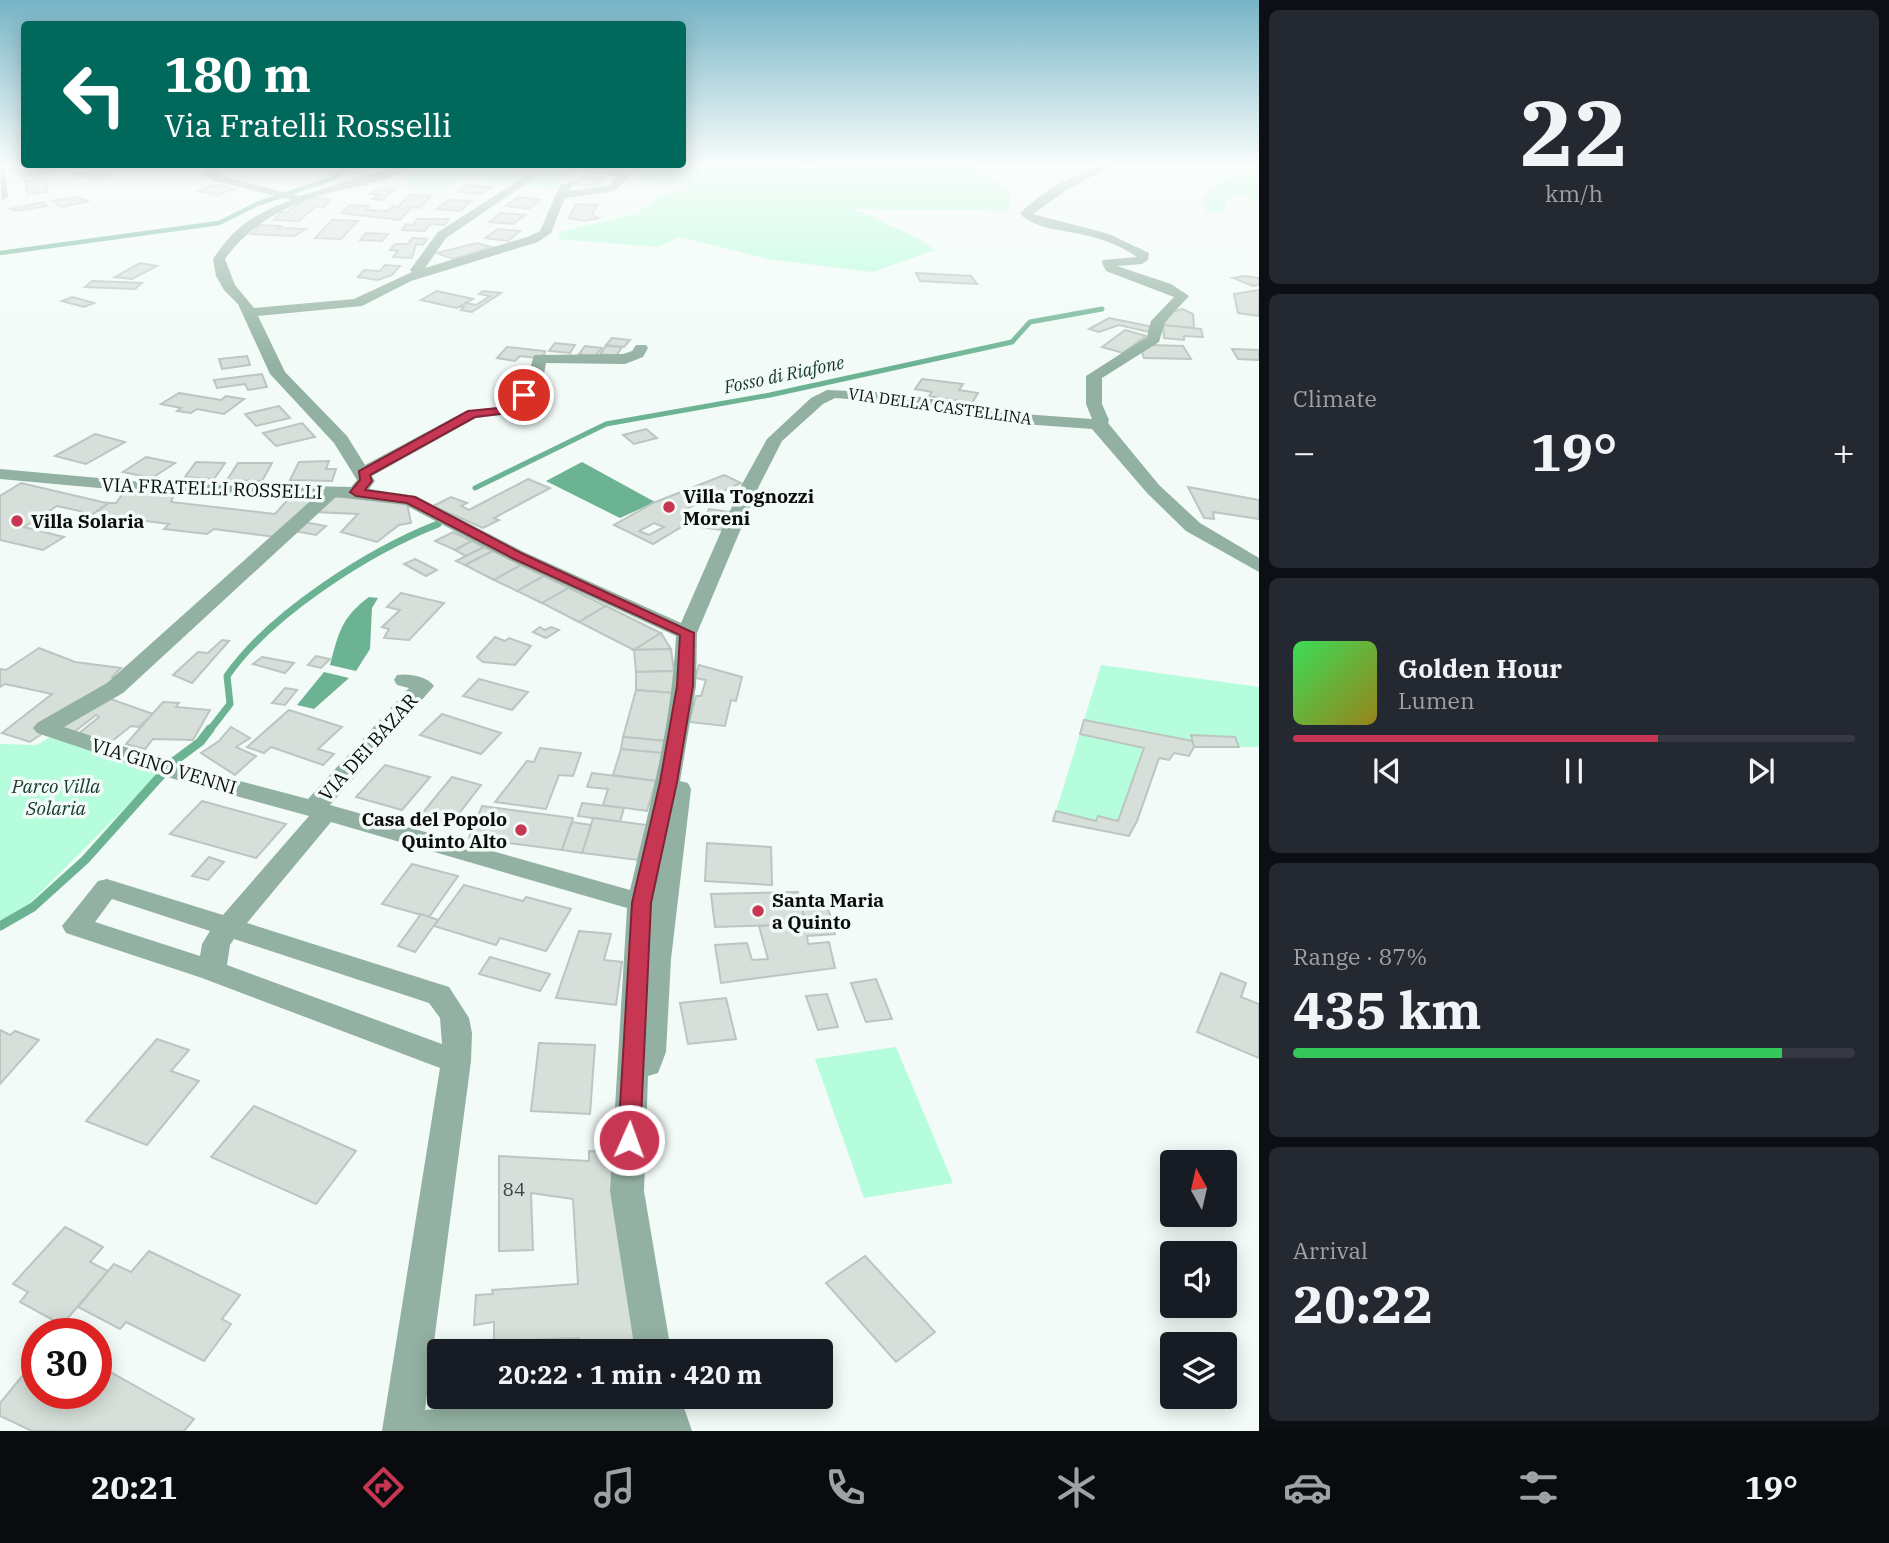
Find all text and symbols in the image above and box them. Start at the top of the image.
text: 180 m [164,42,311,105]
icon: left [49,49,140,140]
text: 22 [1519,73,1629,191]
text: Via Fratelli Rosselli [164,104,452,146]
text: km/h [1545,178,1603,208]
water label: Fosso di Riafone [721,351,846,399]
pin [494,365,554,425]
icon: arrive [505,376,543,414]
street label: VIA DELLA CASTELLINA [847,383,1033,429]
text: Climate [1293,383,1377,413]
text: 19° [1531,418,1617,485]
text: − [1293,427,1316,476]
text: + [1832,427,1855,476]
street label: VIA FRATELLI ROSSELLI [101,472,323,504]
place label: Villa Tognozzi Moreni [683,484,814,530]
marker: Villa Tognozzi Moreni [661,499,677,515]
place label: Villa Solaria [31,509,145,533]
marker: Villa Solaria [9,513,25,529]
text: Golden Hour [1398,651,1562,685]
text: Lumen [1398,685,1475,715]
street label: VIA DEI BAZAR [313,688,423,806]
street label: VIA GINO VENNI [88,733,240,799]
icon: previous [1368,752,1406,790]
icon: pause [1555,752,1593,790]
icon: next [1742,752,1780,790]
park label: Parco Villa Solaria [11,774,101,820]
place label: Casa del Popolo Quinto Alto [361,807,507,853]
marker: Casa del Popolo Quinto Alto [513,822,529,838]
place label: Santa Maria a Quinto [772,888,884,934]
marker: Santa Maria a Quinto [750,903,766,919]
text: Range · 87% [1293,941,1427,971]
text: 435 km [1293,976,1482,1043]
position arrow [592,1103,666,1177]
north arrow [1160,1150,1237,1227]
map controls [1160,1150,1237,1409]
house number: 84 [503,1177,525,1201]
text: Arrival [1293,1235,1368,1265]
button: sound [1160,1241,1237,1318]
text: 20:22 [1293,1270,1434,1337]
speed limit sign: 30 [21,1318,112,1409]
button: layers [1160,1332,1237,1409]
text: 20:22 · 1 min · 420 m [498,1357,762,1391]
icon: directions [359,1463,408,1512]
icon: music [590,1463,639,1512]
icon: phone [821,1463,870,1512]
icon: climate [1052,1463,1101,1512]
icon: car [1283,1463,1332,1512]
icon: filters [1514,1463,1563,1512]
text: 20:21 [91,1466,177,1508]
text: 19° [1745,1466,1798,1508]

